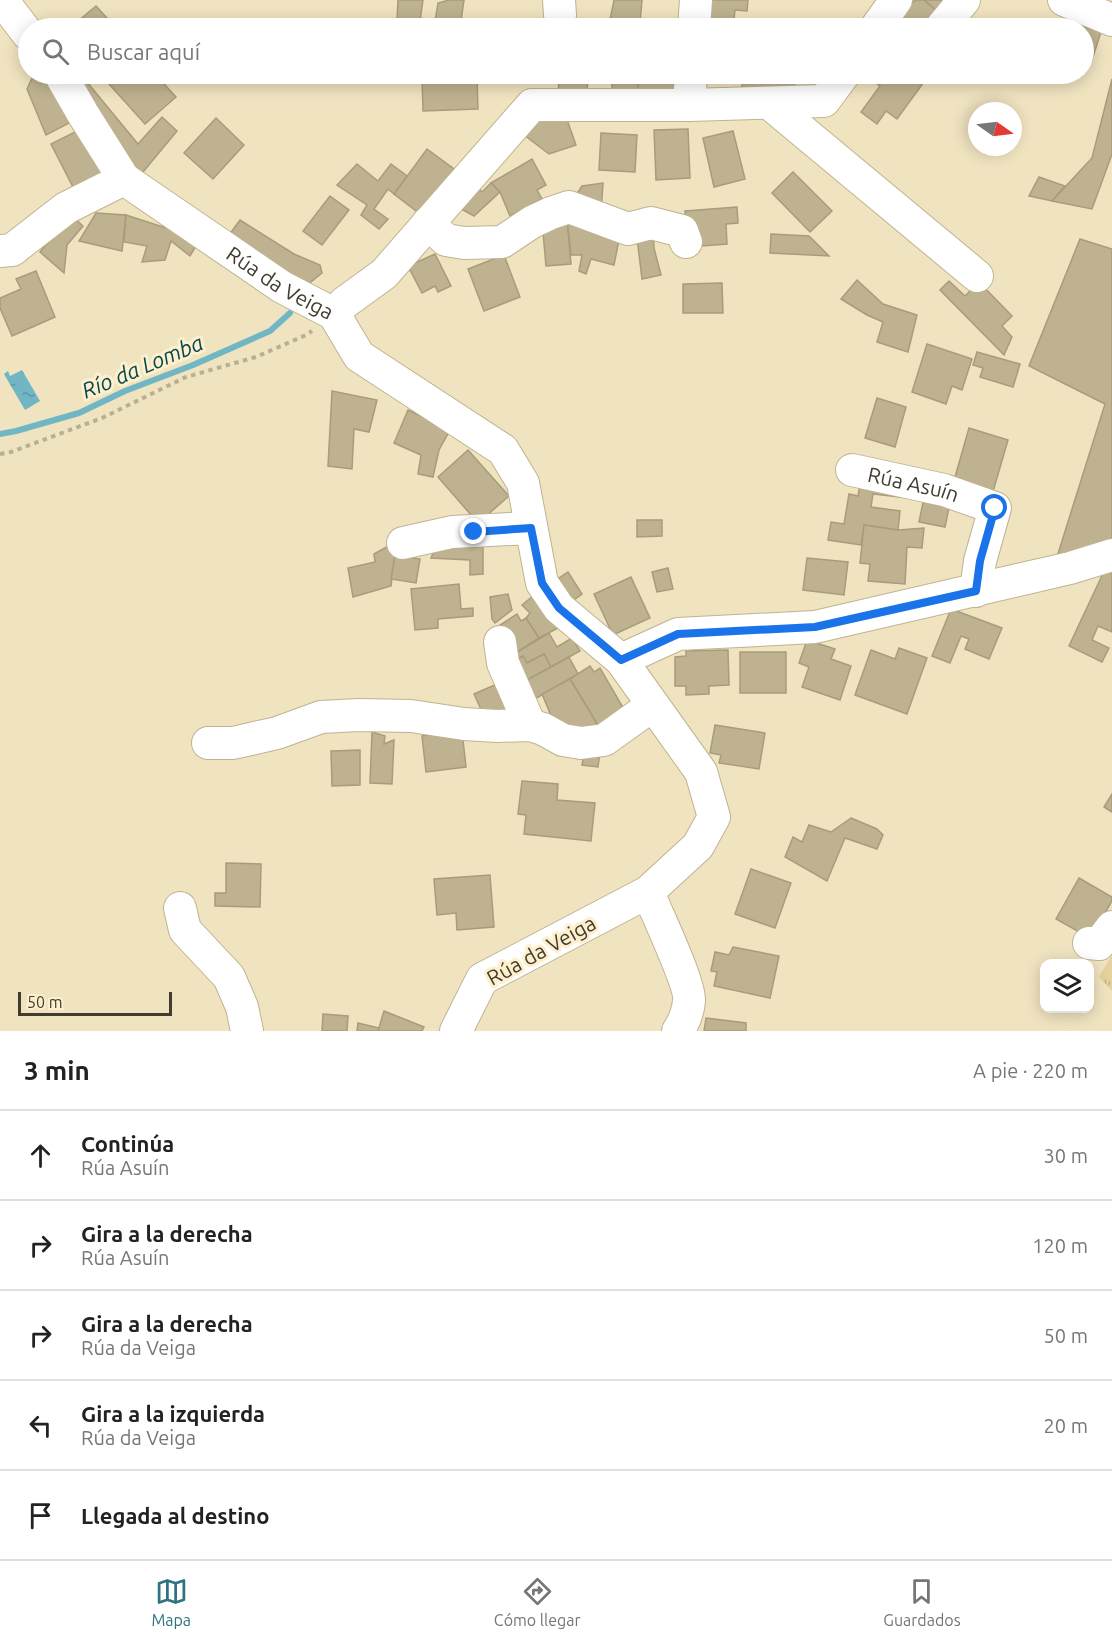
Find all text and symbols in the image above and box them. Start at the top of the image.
search box [18,18,1094,84]
icon: search [39,35,72,68]
text: Buscar aquí [87,39,200,64]
north arrow [968,102,1022,156]
street label: Rúa da Veiga [222,241,338,324]
water label: Río da Lomba [78,329,206,403]
street label: Rúa Asuín [866,462,962,506]
route start [981,494,1007,520]
route end [460,518,486,544]
street label: Rúa da Veiga [482,910,600,990]
map controls [1040,959,1094,1013]
button: layers [1040,959,1094,1013]
scale bar [18,989,172,1016]
text: 50 m [27,993,63,1011]
text: 3 min [24,1056,90,1085]
text: A pie · 220 m [973,1059,1088,1082]
text: Continúa [81,1131,174,1156]
icon: ahead [24,1139,57,1172]
text: 30 m [1044,1144,1088,1167]
text: Rúa Asuín [81,1156,169,1179]
text: Gira a la derecha [81,1221,253,1246]
icon: right [24,1229,57,1262]
text: 120 m [1032,1234,1088,1257]
text: Rúa Asuín [81,1246,169,1269]
text: Gira a la derecha [81,1311,253,1336]
icon: right [24,1319,57,1352]
text: 50 m [1044,1324,1088,1347]
text: Rúa da Veiga [81,1336,196,1359]
text: Gira a la izquierda [81,1401,265,1426]
icon: left [24,1409,57,1442]
text: 20 m [1044,1414,1088,1437]
text: Rúa da Veiga [81,1426,196,1449]
icon: arrive [24,1499,57,1532]
text: Llegada al destino [81,1503,269,1528]
tab: Mapa [151,1575,191,1629]
tab: Cómo llegar [494,1575,581,1629]
tab: Guardados [883,1575,961,1629]

